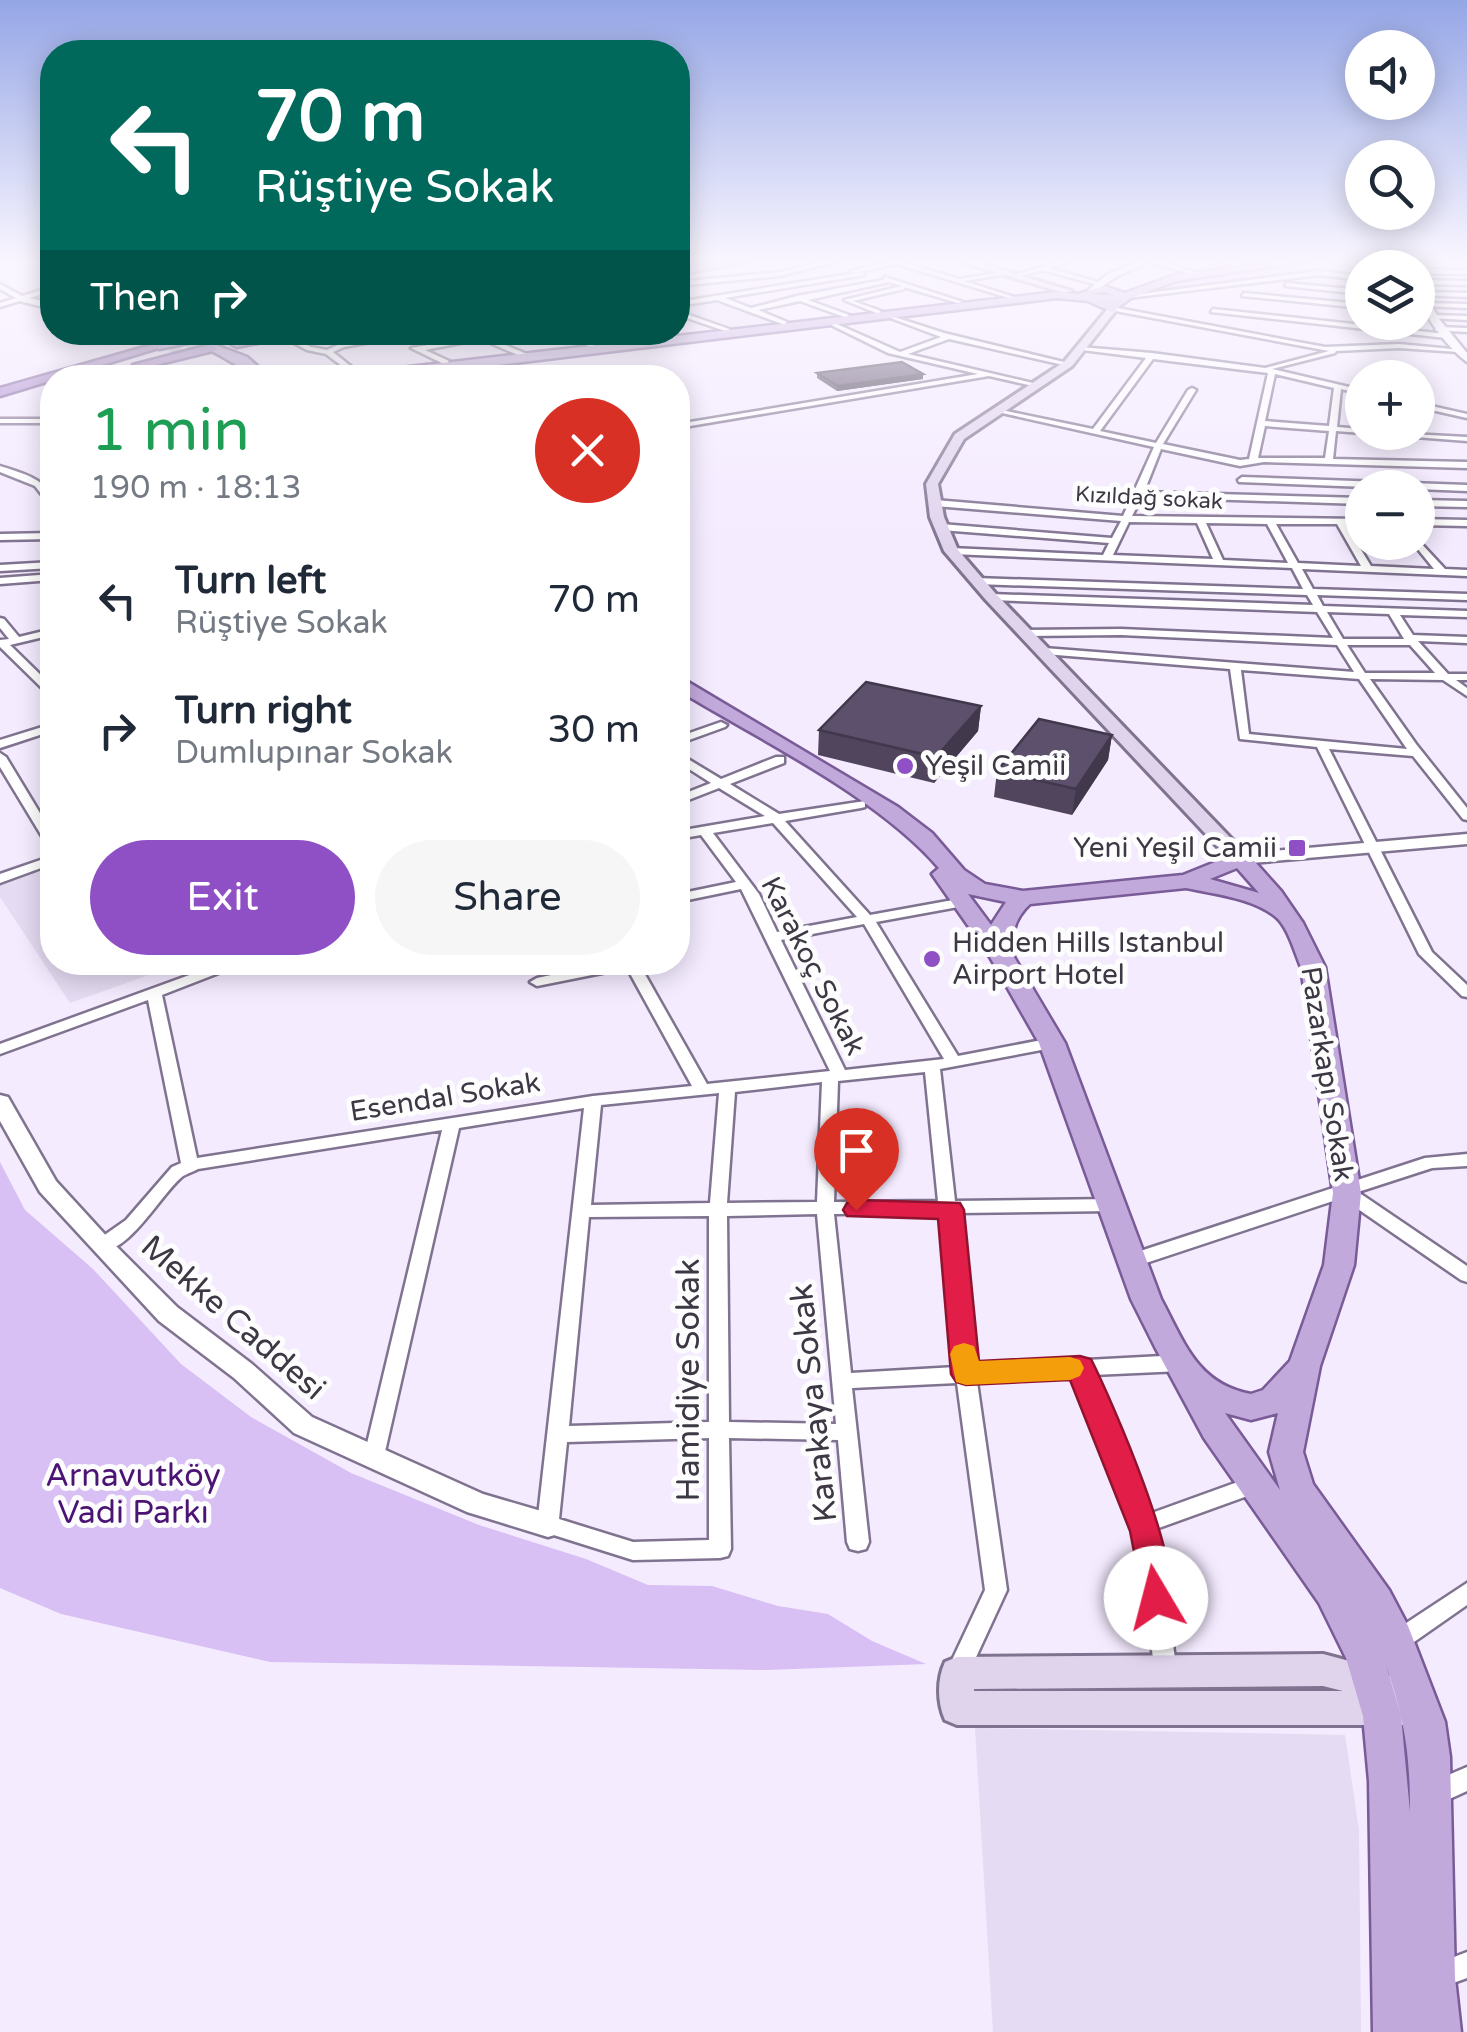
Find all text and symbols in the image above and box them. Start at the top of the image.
map controls [1345,30,1435,560]
button: sound [1345,30,1435,120]
text: 70 m [255,76,425,160]
icon: left [90,80,220,210]
button: search [1345,140,1435,230]
text: Rüştiye Sokak [255,161,554,215]
button: layers [1345,250,1435,340]
icon: right [201,270,256,325]
text: Then [90,275,181,321]
button: + [1345,360,1435,450]
text: 1 min [90,395,250,467]
button: close [535,398,640,503]
text: 190 m · 18:13 [90,469,302,507]
button: − [1345,470,1435,560]
street label: Kızıldağ sokak [1074,481,1224,515]
text: Turn left [175,558,326,604]
icon: left [90,573,145,628]
text: 70 m [548,577,640,623]
text: Rüştiye Sokak [175,604,388,642]
text: Turn right [175,688,352,734]
icon: right [90,703,145,758]
text: 30 m [548,707,640,753]
text: Dumlupınar Sokak [175,734,453,772]
place label: Yeşil Camii [925,749,1066,783]
marker: Yeşil Camii [894,755,916,777]
place label: Yeni Yeşil Camii [1073,831,1277,865]
marker: Yeni Yeşil Camii [1286,837,1308,859]
button: Exit [90,840,355,955]
button: Share [375,840,640,955]
street label: Karakoç Sokak [753,871,873,1061]
place label: Hidden Hills Istanbul Airport Hotel [952,926,1224,992]
marker: Hidden Hills Istanbul Airport Hotel [921,948,943,970]
street label: Pazarkapı Sokak [1293,964,1361,1184]
street label: Esendal Sokak [348,1065,542,1129]
pin [814,1108,899,1211]
icon: arrive [829,1123,884,1178]
street label: Mekke Caddesi [133,1228,333,1408]
street label: Hamidiye Sokak [670,1259,708,1501]
street label: Karakaya Sokak [783,1282,845,1524]
park label: Arnavutköy Vadi Parkı [45,1457,221,1532]
position arrow [1104,1546,1208,1650]

